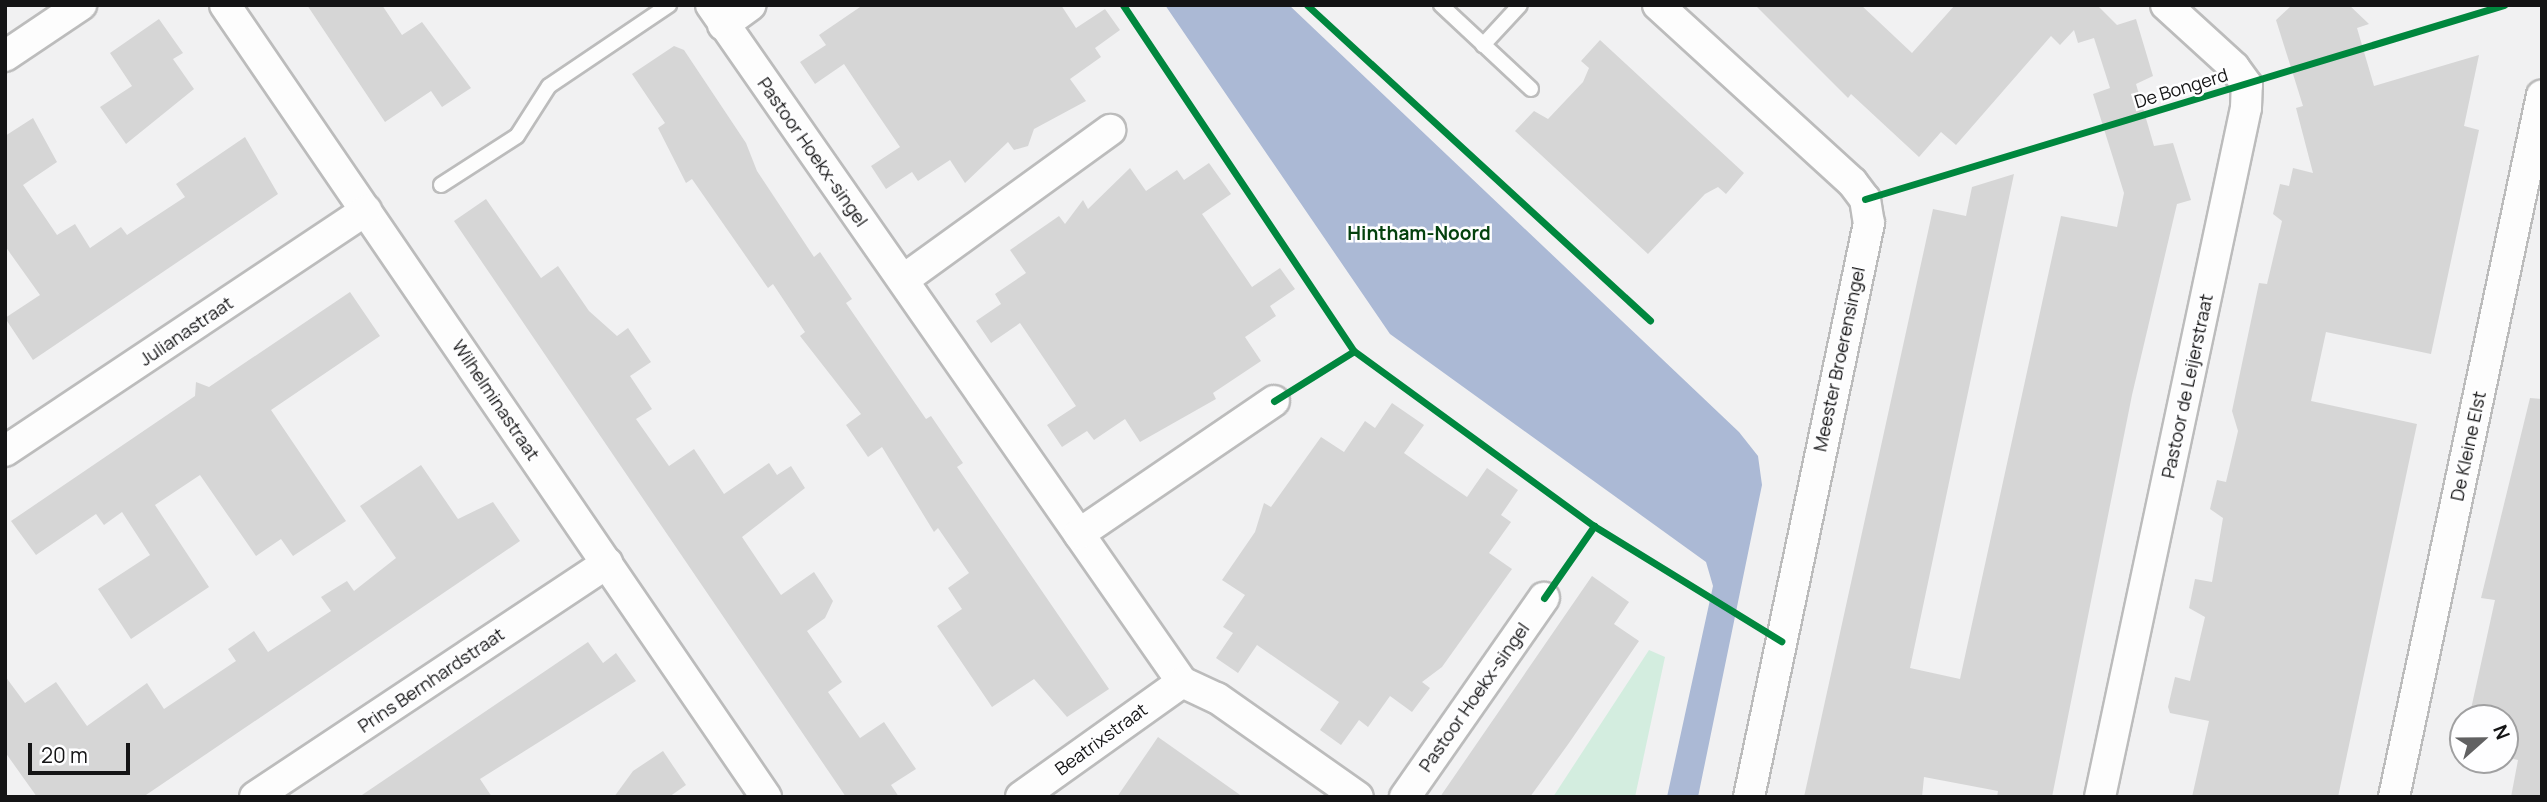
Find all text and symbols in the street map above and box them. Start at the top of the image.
street label: De Bongerd [2132,64,2230,112]
street label: Pastoor Hoekx-singel [753,73,873,231]
district label: Hintham-Noord [1347,223,1491,245]
street label: Meester Broerensingel [1809,265,1869,453]
street label: Julianastraat [135,292,237,370]
street label: Pastoor de Leijerstraat [2157,292,2217,480]
street label: Wilhelminastraat [448,336,544,464]
street label: De Kleine Elst [2446,389,2490,503]
street label: Pastoor Hoekx-singel [1414,618,1534,776]
street label: Prins Bernhardstraat [354,623,508,737]
street label: Beatrixstraat [1051,698,1151,780]
north arrow [2449,704,2519,774]
text: N [2487,721,2516,743]
scale bar [32,728,133,772]
text: 20 m [41,741,88,769]

